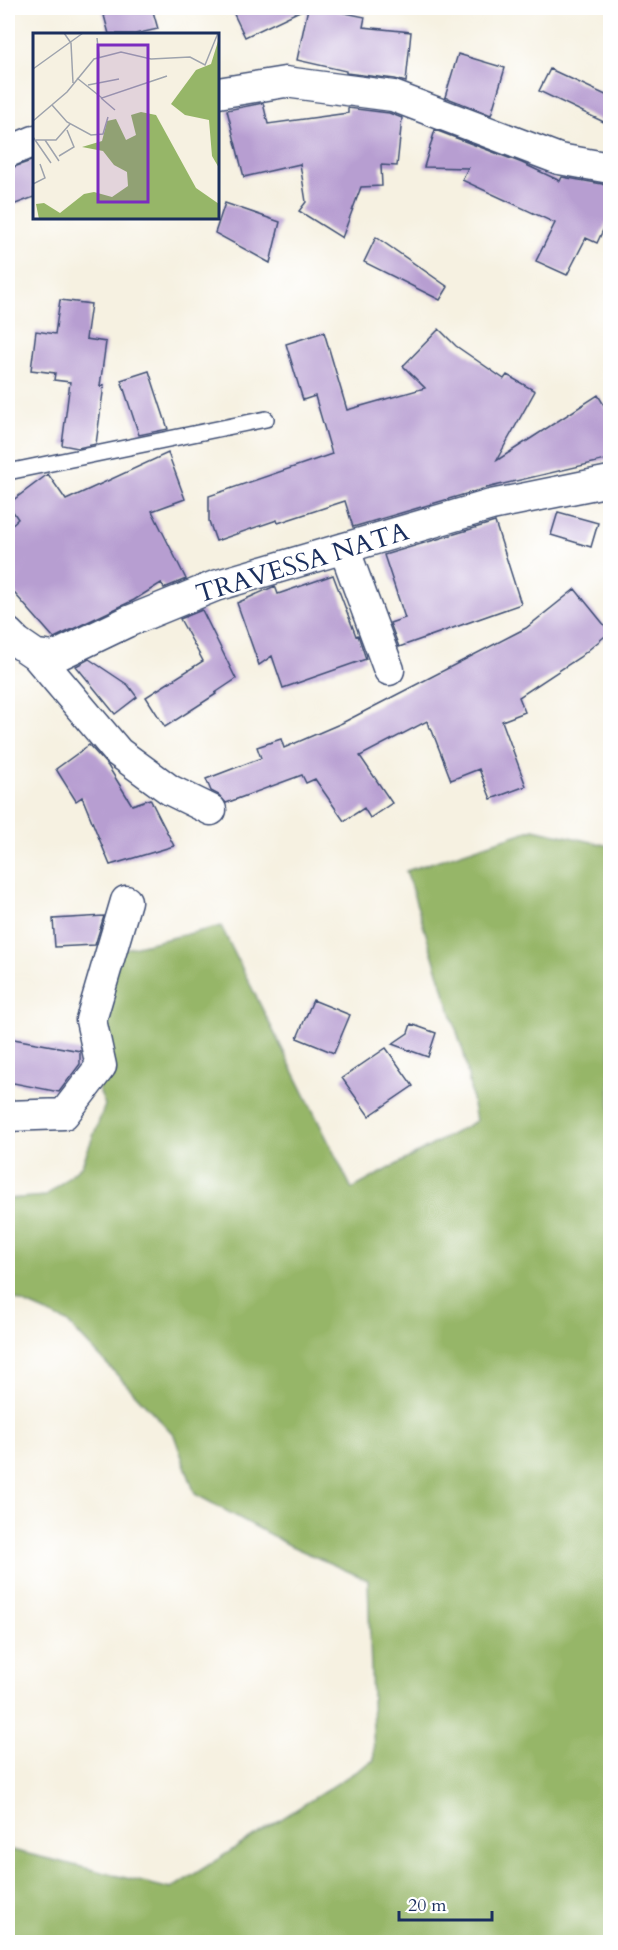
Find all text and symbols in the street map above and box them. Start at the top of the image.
inset map [33,33,219,219]
street label: TRAVESSA NATA [192,513,413,611]
scale bar [399,1884,492,1922]
text: 20 m [408,1893,447,1918]

